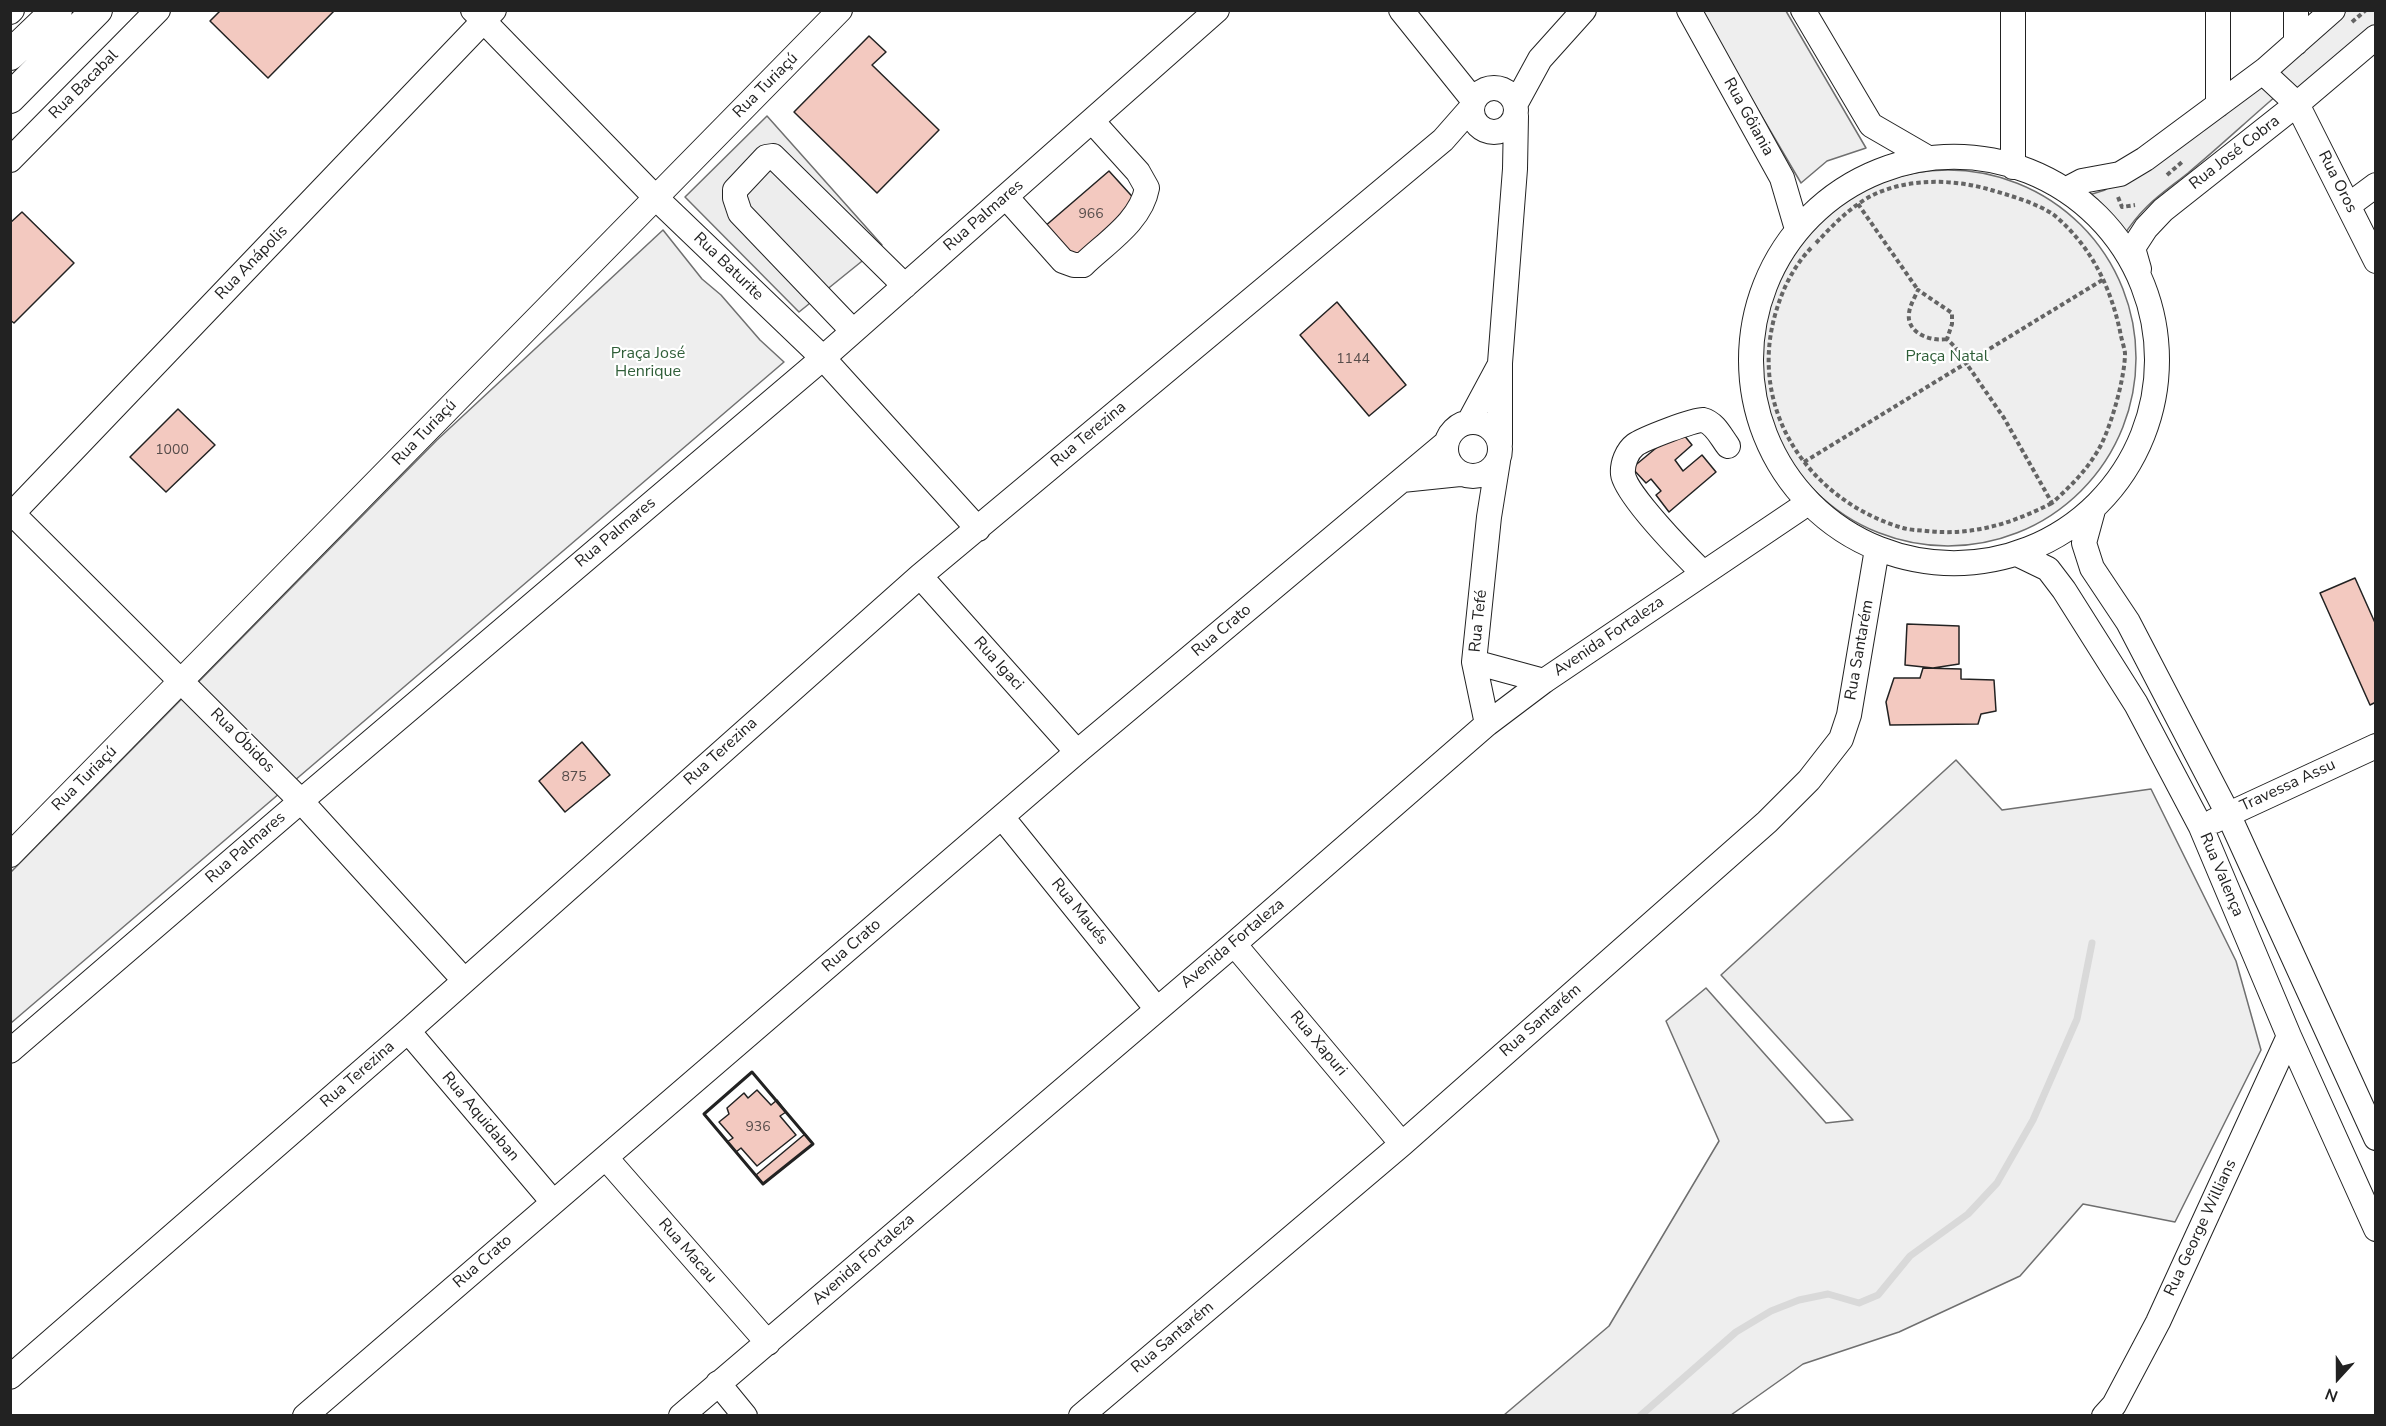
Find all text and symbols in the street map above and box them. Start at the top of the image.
street label: Rua Bacabal [45,46,123,124]
street label: Rua Turiaçú [730,50,802,122]
street label: Rua Gôiania [1719,75,1777,159]
street label: Rua José Cobra [2186,112,2284,194]
street label: Rua Oros [2313,148,2361,216]
street label: Rua Palmares [940,176,1028,256]
house number: 966 [1078,207,1104,223]
street label: Rua Anápolis [212,222,292,304]
street label: Rua Baturite [689,229,767,305]
park label: Praça José Henrique [611,344,685,382]
park label: Praça Natal [1905,347,1989,367]
house number: 1144 [1336,352,1370,368]
street label: Rua Turiaçú [389,396,461,470]
street label: Rua Terezina [1048,398,1130,472]
house number: 1000 [155,443,189,459]
street label: Rua Palmares [572,494,660,572]
street label: Rua Tefé [1466,589,1492,653]
street label: Avenida Fortaleza [1550,593,1668,681]
street label: Rua Santarém [1842,598,1878,702]
street label: Rua Crato [1188,601,1256,661]
street label: Rua Igaci [969,633,1027,695]
street label: Rua Óbidos [206,705,278,777]
street label: Rua Terezina [680,714,762,790]
street label: Rua Turiaçú [49,743,121,815]
street label: Travessa Assu [2237,756,2339,816]
house number: 875 [561,770,587,786]
street label: Rua Palmares [202,808,290,888]
street label: Rua Valença [2195,830,2247,920]
street label: Rua Maués [1046,875,1112,949]
street label: Avenida Fortaleza [1177,895,1289,993]
street label: Rua Crato [819,915,885,977]
street label: Rua Santarém [1496,980,1586,1062]
street label: Rua Xapuri [1285,1008,1351,1080]
street label: Rua Terezina [317,1038,399,1112]
street label: Rua Aquidaban [437,1068,523,1166]
house number: 936 [745,1120,771,1136]
street label: Rua George Willians [2161,1157,2241,1299]
street label: Avenida Fortaleza [809,1210,919,1310]
street label: Rua Macau [654,1215,720,1287]
street label: Rua Crato [450,1231,516,1293]
street label: Rua Santarém [1128,1298,1218,1378]
north arrow [2308,1348,2368,1408]
text: N [2322,1382,2341,1407]

